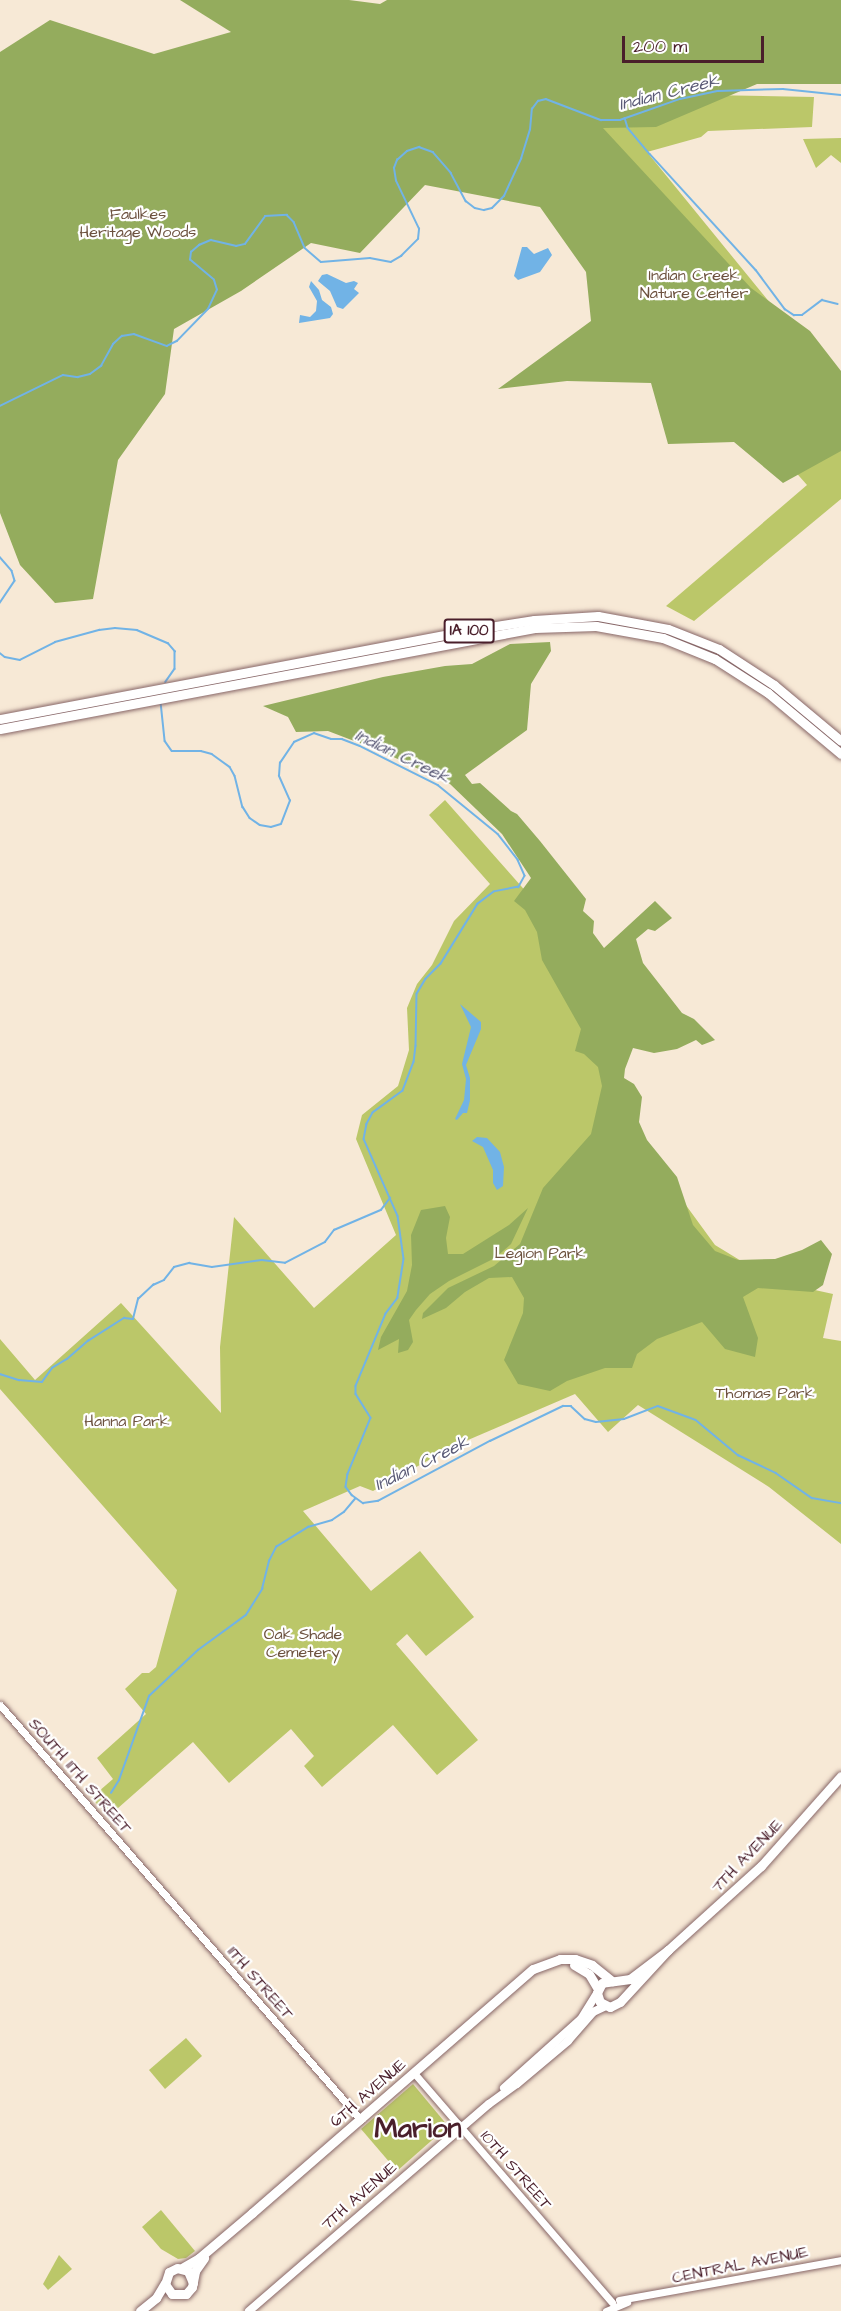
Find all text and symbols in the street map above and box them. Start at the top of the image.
scale bar [625,24,768,62]
text: 200 m [633,34,687,59]
water label: Indian Creek [617,70,721,116]
park label: Faulkes Heritage Woods [80,204,196,242]
park label: Indian Creek Nature Center [640,265,748,303]
road number: IA 100 [444,619,494,643]
water label: Indian Creek [351,725,453,789]
park label: Legion Park [495,1243,585,1263]
park label: Thomas Park [716,1383,814,1403]
park label: Hanna Park [84,1411,170,1431]
water label: Indian Creek [371,1432,473,1496]
park label: Oak Shade Cemetery [264,1624,342,1662]
street label: SOUTH 11TH STREET [25,1714,135,1838]
street label: 7TH AVENUE [707,1815,787,1897]
street label: 11TH STREET [223,1942,297,2024]
street label: 6TH AVENUE [326,2055,410,2131]
district label: Marion [375,2112,461,2146]
street label: 10TH STREET [476,2126,556,2214]
street label: 7TH AVENUE [317,2158,401,2234]
street label: CENTRAL AVENUE [670,2242,810,2288]

